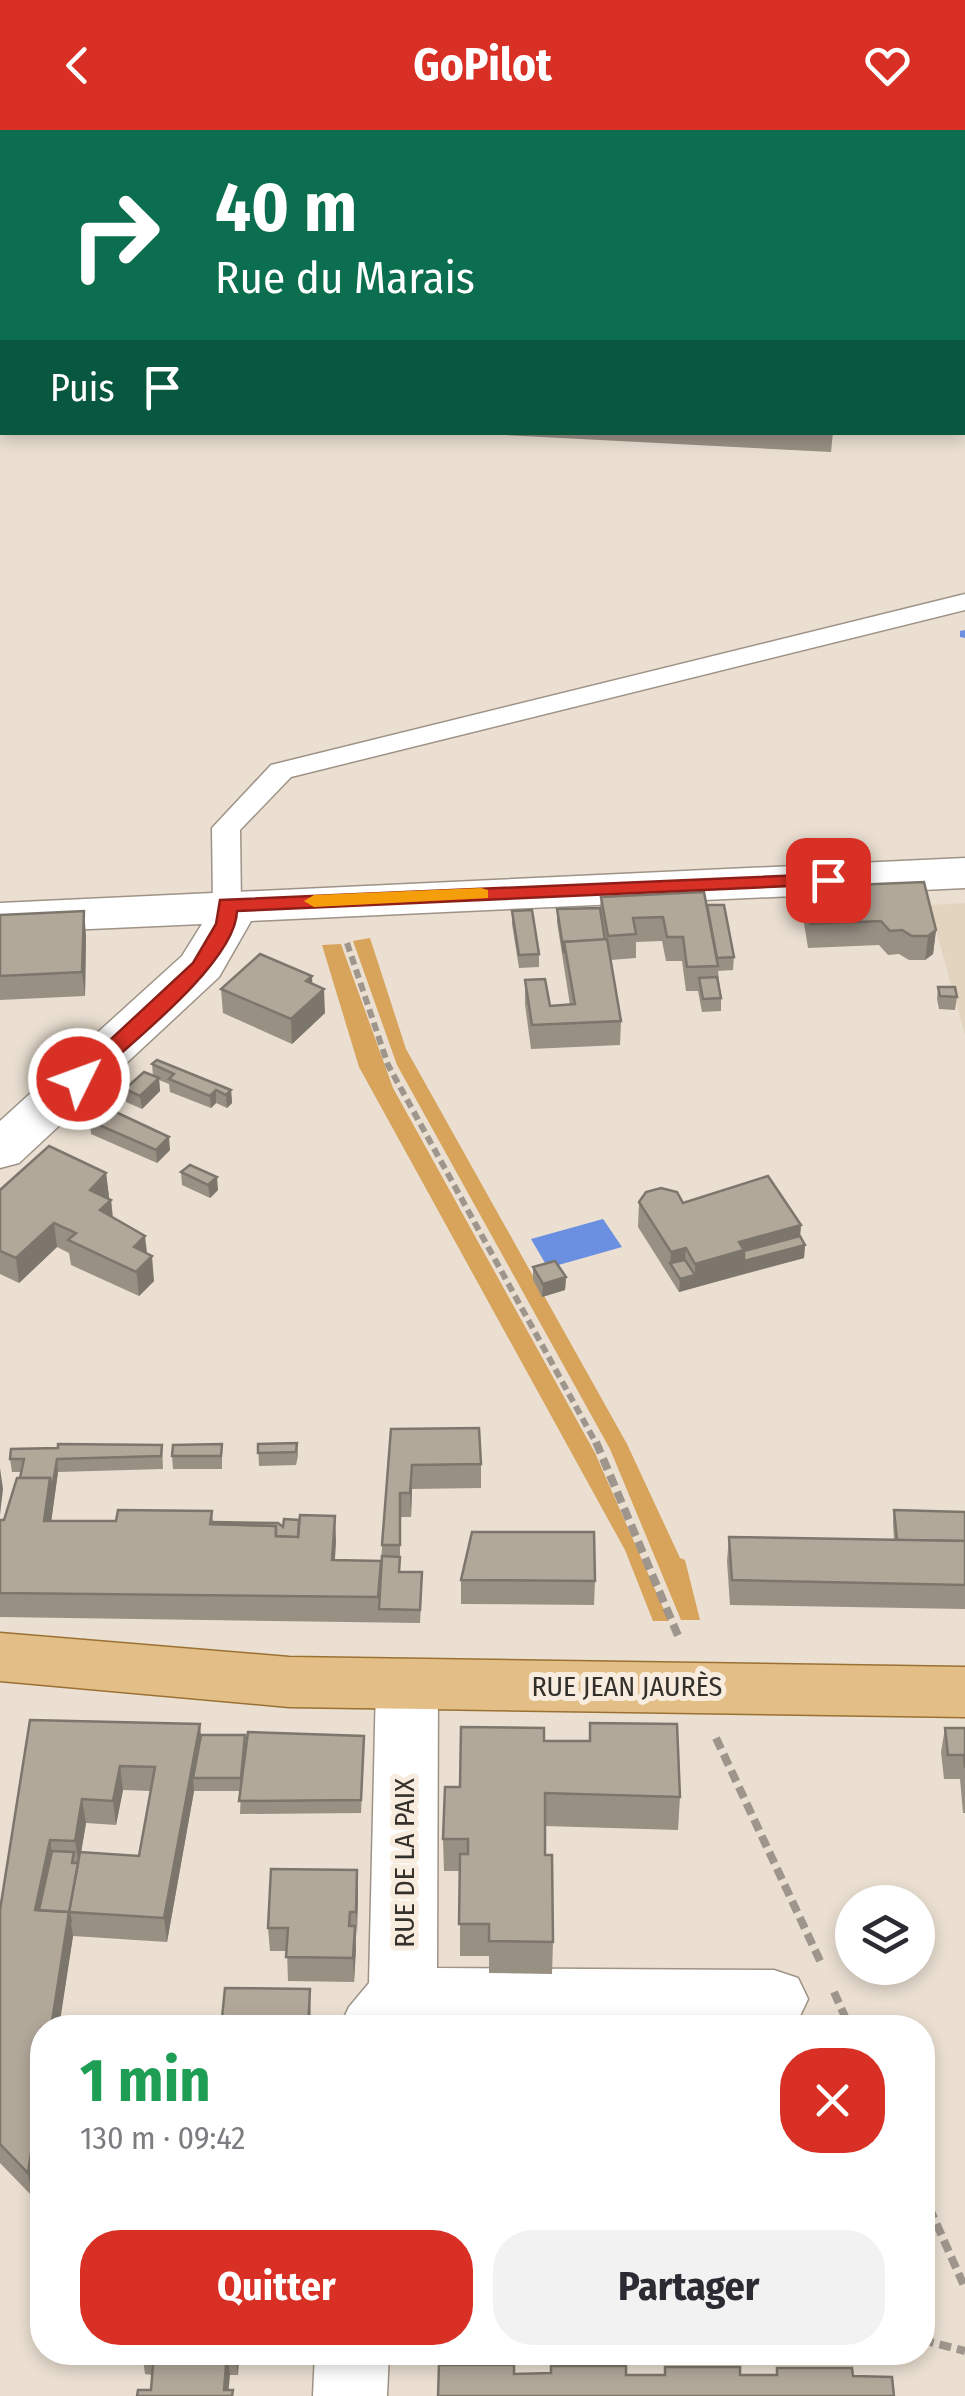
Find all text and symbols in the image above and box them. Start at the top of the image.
icon: back [50,38,105,93]
text: GoPilot [413,38,552,92]
icon: heart [860,38,915,93]
text: 40 m [215,166,357,250]
icon: right [50,170,180,300]
text: Rue du Marais [215,251,475,305]
icon: arrive [135,360,190,415]
text: Puis [50,365,115,411]
pin [786,838,871,923]
icon: arrive [801,853,856,908]
position arrow [27,1027,131,1131]
street label: RUE JEAN JAURÈS [532,1670,722,1703]
street label: RUE DE LA PAIX [388,1778,421,1948]
map controls [835,1885,935,1985]
button: layers [835,1885,935,1985]
text: 1 min [80,2045,211,2117]
button: close [780,2048,885,2153]
text: 130 m · 09:42 [80,2119,245,2157]
button: Quitter [80,2230,473,2345]
button: Partager [493,2230,885,2345]

